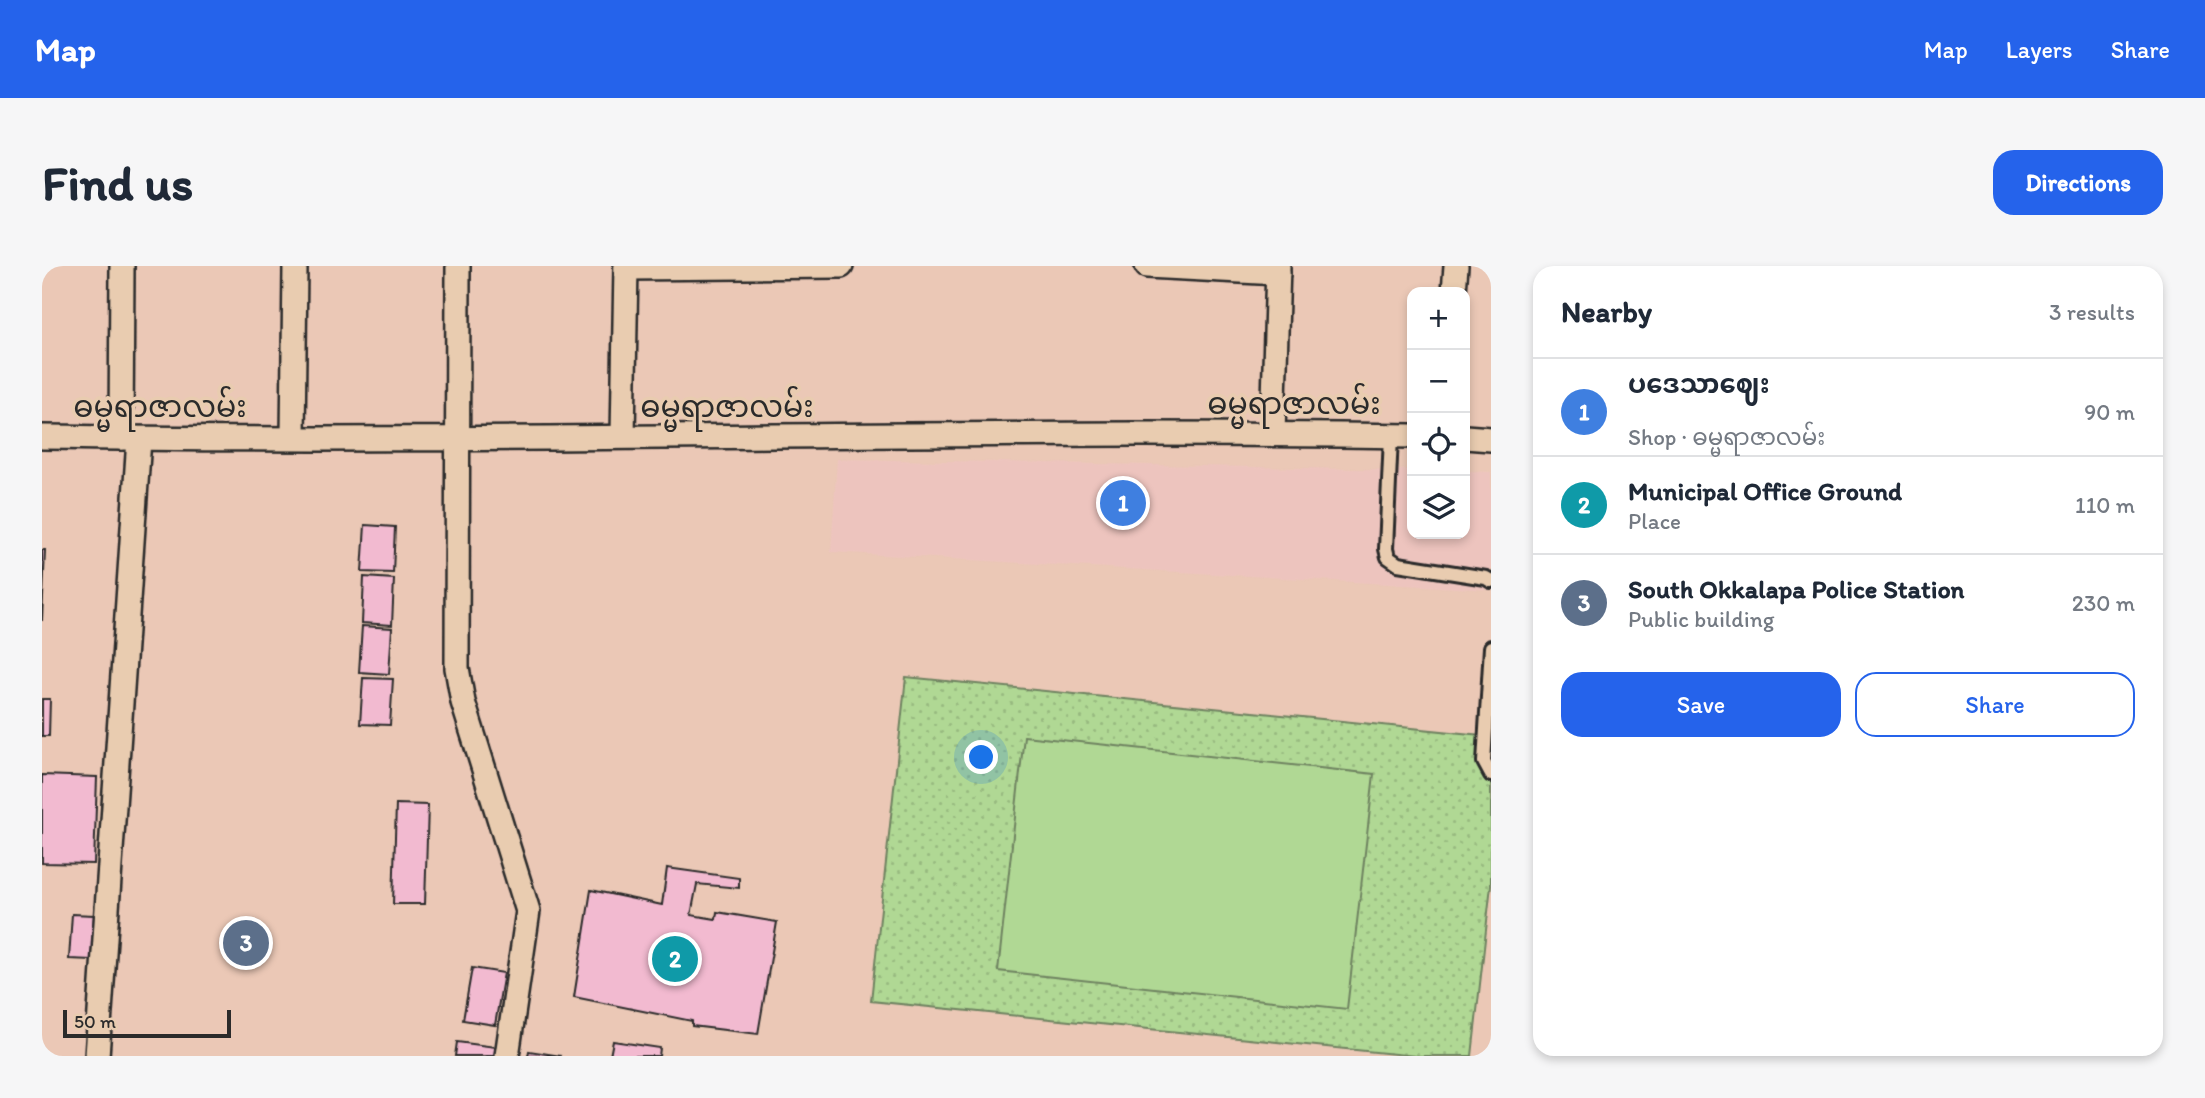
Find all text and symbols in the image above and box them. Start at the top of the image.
text: Map [35,30,96,69]
text: Map [1924,35,1968,64]
text: Layers [2006,35,2073,64]
text: Share [2111,35,2170,64]
button: Directions [1993,150,2163,215]
text: Find us [42,153,193,212]
map controls [1407,287,1470,539]
button: + [1407,287,1470,350]
text: Nearby [1561,293,1652,330]
text: 3 results [2049,298,2135,326]
button: − [1407,350,1470,413]
text: ပဒေသာဈေး [1628,368,1770,400]
street label: ဓမ္မရာဇာလမ်း [1207,382,1381,429]
street label: ဓမ္မရာဇာလမ်း [73,385,247,432]
street label: ဓမ္မရာဇာလမ်း [640,385,814,432]
text: 1 [1579,398,1589,426]
text: 90 m [2084,398,2135,426]
button: locate [1407,413,1470,476]
text: Shop · ဓမ္မရာဇာလမ်း [1628,423,1825,451]
text: Municipal Office Ground [1628,475,1902,507]
button: layers [1407,476,1470,539]
pin: 1 [1100,477,1146,529]
text: 2 [1578,491,1590,519]
text: 110 m [2075,491,2135,519]
text: Place [1628,507,1681,535]
text: South Okkalapa Police Station [1628,573,1964,605]
text: 3 [1578,589,1590,617]
text: 230 m [2072,589,2135,617]
text: Public building [1628,605,1774,633]
button: Save [1561,672,1841,737]
button: Share [1855,672,2135,737]
your location [964,740,998,774]
pin: 3 [223,917,269,969]
pin: 2 [652,933,698,985]
scale bar [63,1007,231,1039]
text: 50 m [74,1010,116,1033]

